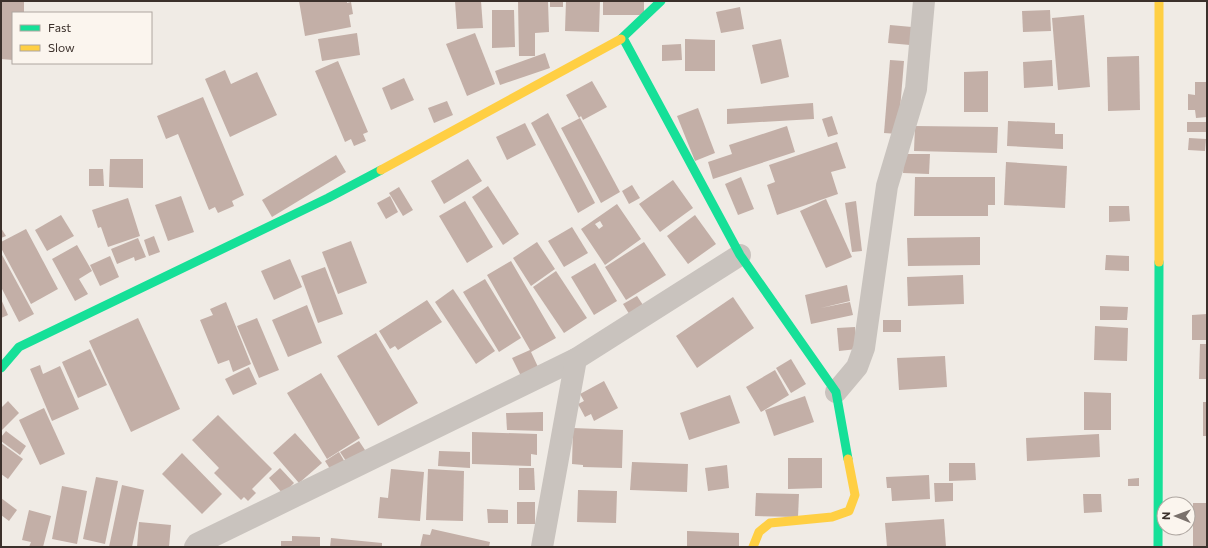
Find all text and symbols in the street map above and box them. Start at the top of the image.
legend [12,12,152,64]
text: Fast [48,20,71,34]
text: Slow [48,40,75,54]
north arrow [1156,496,1196,536]
text: N [1159,512,1172,520]

